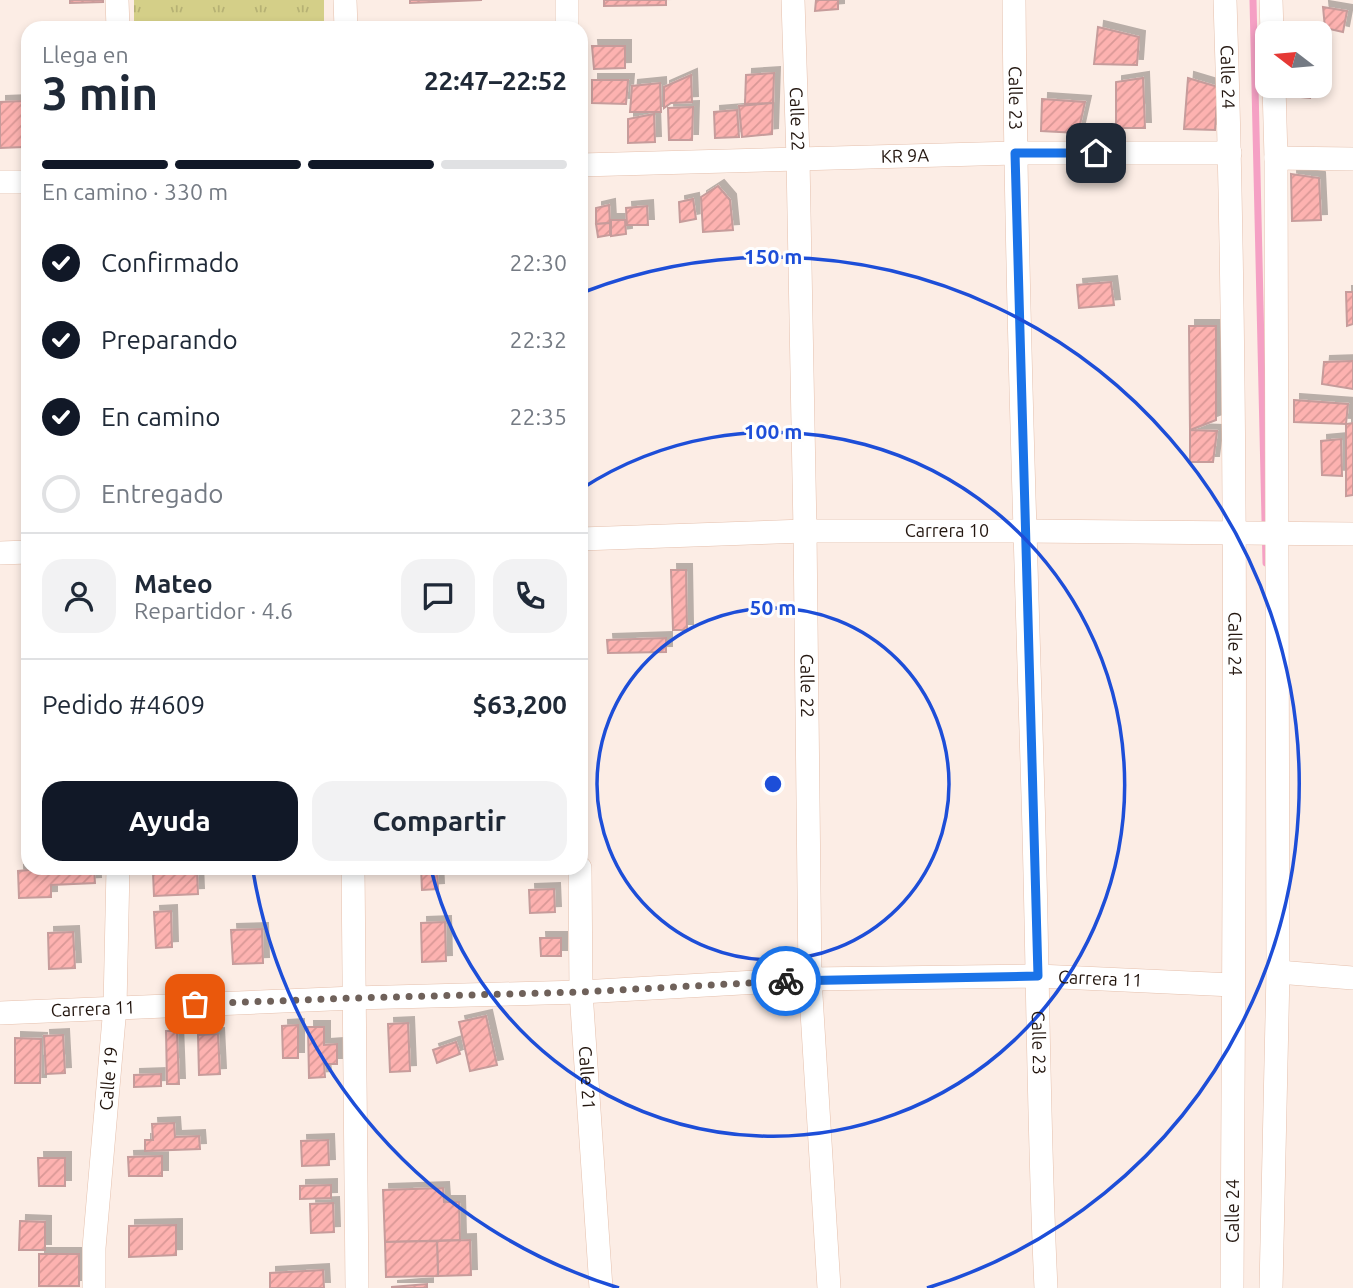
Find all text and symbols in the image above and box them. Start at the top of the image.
north arrow [1255,21,1332,98]
map controls [1255,21,1332,98]
text: Llega en [42,42,129,67]
street label: Calle 24 [1217,45,1239,109]
text: 22:47–22:52 [424,66,567,95]
street label: Calle 23 [1006,66,1027,130]
text: 3 min [42,67,158,119]
street label: Calle 22 [787,87,809,151]
pin [1066,123,1126,183]
icon: home [1077,134,1115,172]
street label: KR 9A [880,144,930,166]
text: En camino · 330 m [42,179,228,204]
icon: check [42,244,80,282]
text: 150 m [744,244,802,268]
text: Confirmado [101,248,239,277]
text: 22:30 [509,250,567,275]
icon: check [42,321,80,359]
text: Preparando [101,325,238,354]
text: 22:32 [509,327,567,352]
icon: check [42,398,80,436]
text: En camino [101,402,221,431]
text: 22:35 [509,404,567,429]
text: 100 m [744,419,802,443]
text: Entregado [101,479,224,508]
street label: Carrera 10 [905,520,989,540]
button: person [42,559,116,633]
button: chat [401,559,475,633]
button: phone [493,559,567,633]
text: Mateo [134,569,213,598]
text: 50 m [750,595,796,619]
text: Repartidor · 4.6 [134,598,293,623]
street label: Calle 24 [1225,612,1246,676]
street label: Calle 22 [797,654,818,718]
text: Pedido #4609 [42,690,205,719]
text: $63,200 [473,690,567,719]
centre of rings [761,772,785,796]
button: Ayuda [42,781,298,861]
button: Compartir [312,781,567,861]
courier [751,946,821,1016]
icon: bike [767,962,805,1000]
street label: Carrera 11 [1058,966,1143,990]
pin [165,974,225,1034]
icon: bag [176,985,214,1023]
street label: Carrera 11 [50,996,135,1020]
street label: Calle 23 [1029,1010,1050,1075]
street label: Calle 21 [576,1045,600,1110]
street label: Calle 19 [95,1046,121,1111]
street label: Calle 24 [1222,1179,1242,1243]

